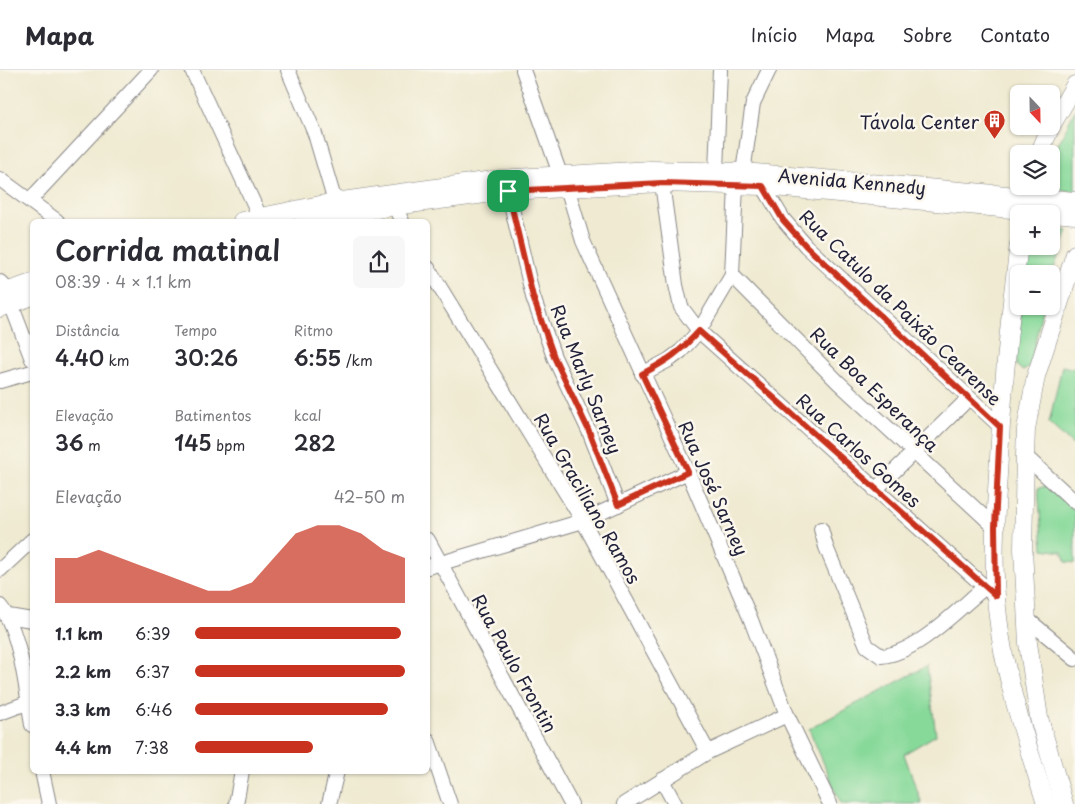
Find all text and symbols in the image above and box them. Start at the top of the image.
text: Mapa [25,17,94,53]
text: Início [751,21,797,48]
text: Mapa [825,21,875,48]
text: Sobre [903,21,952,48]
text: Contato [980,21,1050,48]
north arrow [1010,85,1060,135]
map controls [1010,85,1060,315]
place label: Távola Center [860,108,980,135]
building icon: Távola Center [983,109,1007,140]
button: layers [1010,145,1060,195]
street label: Avenida Kennedy [777,161,927,201]
pin [487,170,529,212]
icon: arrive [494,177,522,205]
street label: Rua Catulo da Paixão Cearense [794,203,1008,411]
button: + [1010,205,1060,255]
text: Corrida matinal [55,228,280,271]
button: share [353,236,405,288]
button: − [1010,265,1060,315]
text: 08:39 · 4 × 1.1 km [55,269,192,293]
street label: Rua Marly Sarney [545,300,629,458]
text: Distância [55,320,120,341]
text: Tempo [174,320,217,341]
text: Ritmo [294,320,333,341]
street label: Rua Boa Esperança [805,320,946,458]
text: 4.40 [55,341,104,373]
text: 30:26 [174,341,238,373]
text: 6:55 [294,341,341,373]
text: km [104,350,130,371]
text: /km [341,350,373,371]
street label: Rua Carlos Gomes [791,387,927,513]
text: Elevação [55,405,114,426]
text: Batimentos [174,405,251,426]
text: kcal [294,405,322,426]
street label: Rua Graciliano Ramos [528,408,648,588]
street label: Rua José Sarney [672,416,756,560]
text: 36 [55,426,84,458]
text: 145 [174,426,212,458]
text: 282 [294,426,336,458]
text: m [84,435,101,456]
text: bpm [212,435,245,456]
text: Elevação [55,484,122,508]
text: 42–50 m [334,484,405,508]
street label: Rua Paulo Frontin [466,589,564,737]
text: 1.1 km [55,621,103,645]
text: 6:39 [135,621,170,645]
text: 2.2 km [55,659,111,683]
text: 6:37 [135,659,170,683]
text: 3.3 km [55,697,111,721]
text: 6:46 [135,697,173,721]
text: 4.4 km [55,735,112,759]
text: 7:38 [135,735,169,759]

